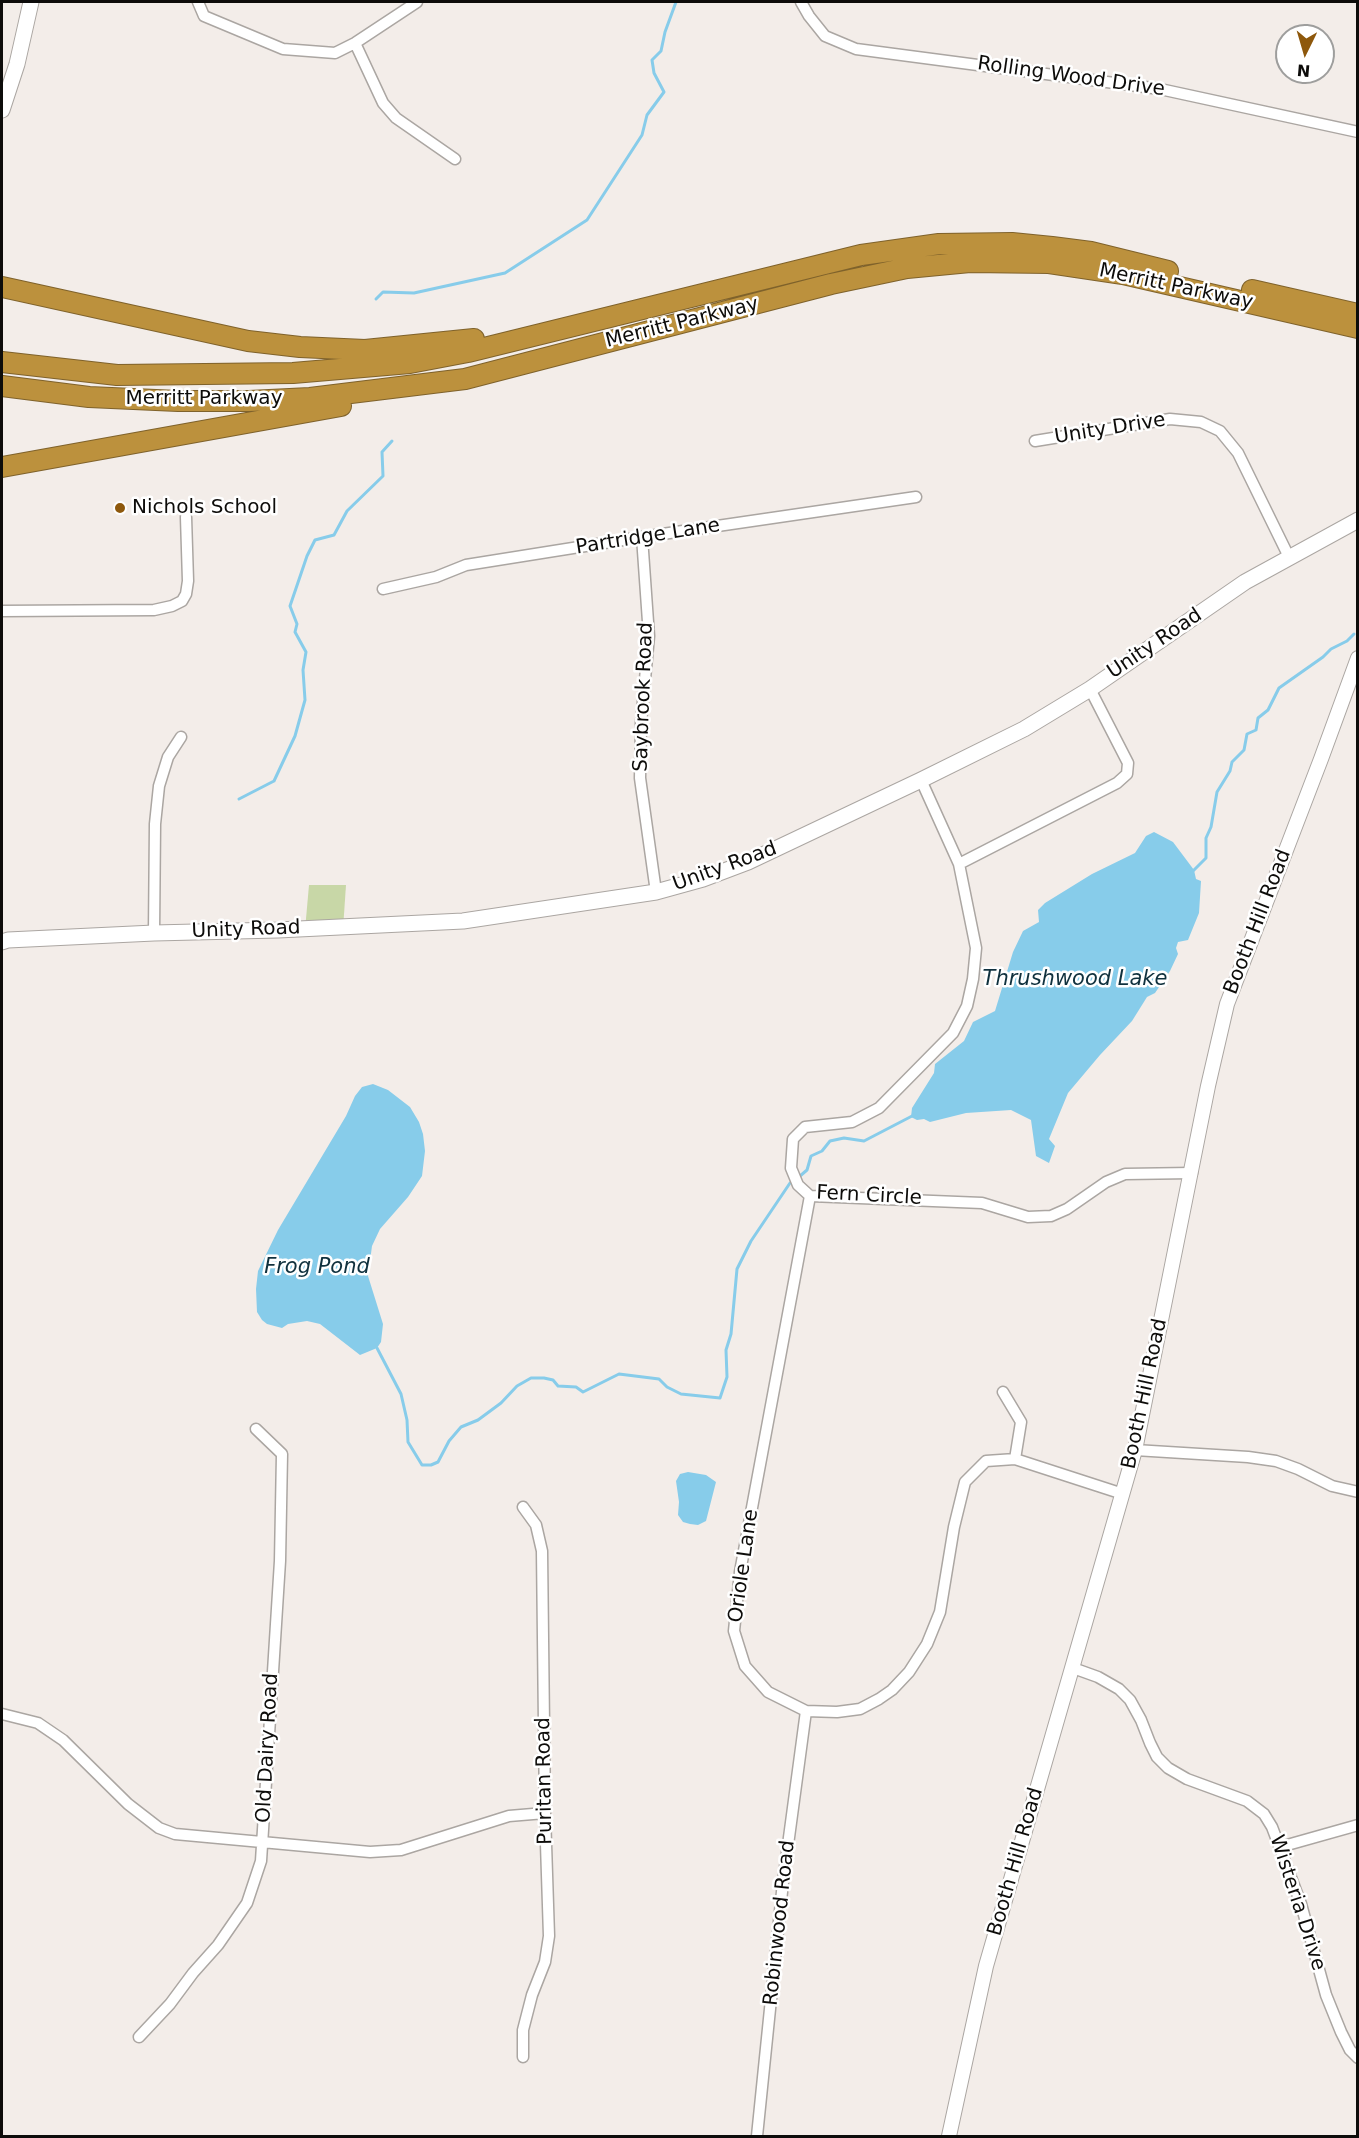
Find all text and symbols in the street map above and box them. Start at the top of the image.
north arrow [1275,24,1335,84]
street label: Rolling Wood Drive [976,52,1166,102]
text: N [1296,60,1311,80]
street label: Merritt Parkway [1097,259,1255,315]
street label: Merritt Parkway [603,292,761,354]
street label: Merritt Parkway [126,387,282,411]
street label: Unity Drive [1053,408,1167,450]
place label: Nichols School [132,496,277,520]
marker: Nichols School [113,501,127,515]
street label: Partridge Lane [574,514,722,560]
street label: Unity Road [1103,604,1207,684]
street label: Saybrook Road [629,622,659,772]
street label: Unity Road [670,837,780,897]
street label: Booth Hill Road [1219,846,1297,998]
street label: Unity Road [191,916,301,944]
water label: Thrushwood Lake [983,967,1167,993]
street label: Fern Circle [816,1181,922,1211]
water label: Frog Pond [264,1255,370,1281]
street label: Booth Hill Road [1117,1317,1173,1471]
street label: Oriole Lane [724,1508,764,1624]
street label: Old Dairy Road [252,1672,284,1824]
street label: Puritan Road [532,1717,558,1845]
street label: Booth Hill Road [983,1785,1049,1939]
street label: Wisteria Drive [1264,1832,1330,1974]
street label: Robinwood Road [759,1839,801,2007]

